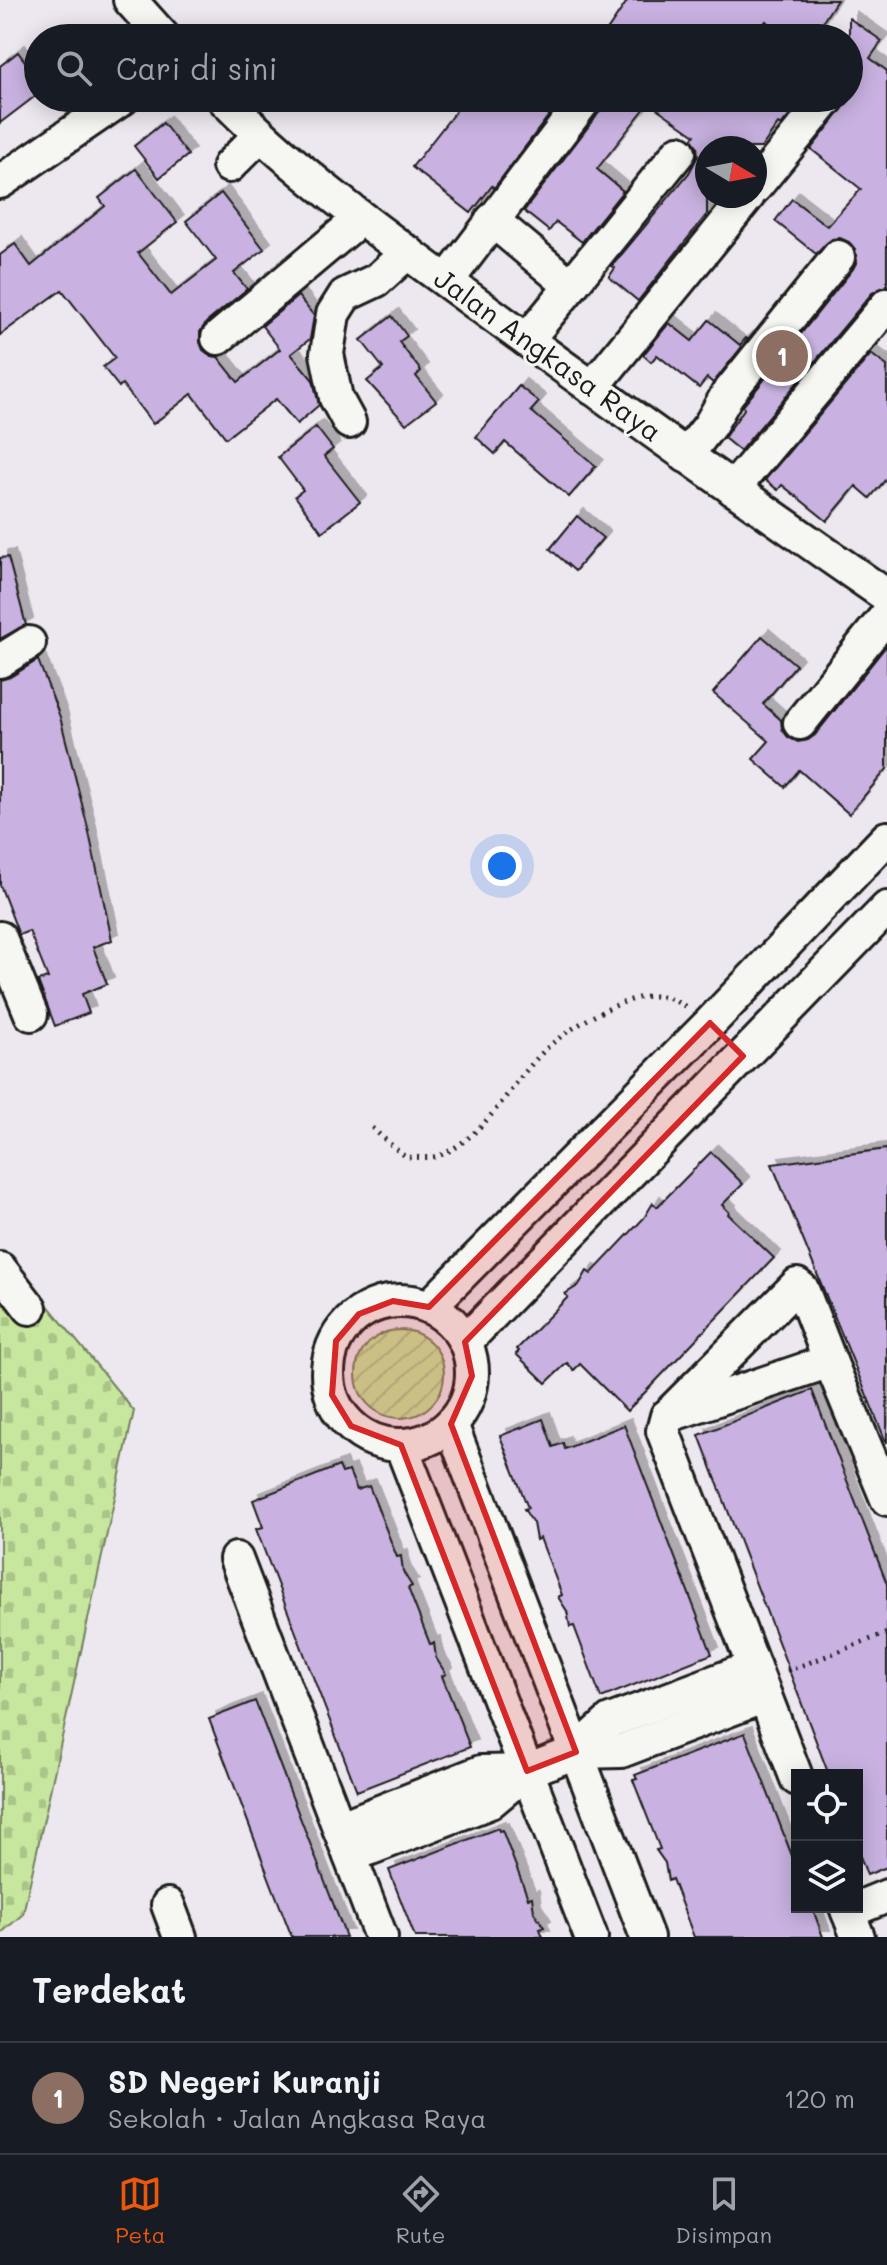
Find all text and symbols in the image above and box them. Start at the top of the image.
search box [24,24,863,112]
icon: search [52,46,96,90]
text: Cari di sini [116,48,277,88]
north arrow [695,136,767,208]
street label: Jalan Angkasa Raya [428,259,669,449]
pin: 1 [756,326,808,386]
your location [482,846,522,886]
map controls [791,1769,863,1913]
button: locate [791,1769,863,1841]
button: layers [791,1841,863,1913]
text: Terdekat [32,1967,186,2012]
text: SD Negeri Kuranji [108,2061,382,2101]
text: 1 [52,2081,64,2115]
text: 120 m [784,2081,855,2115]
text: Sekolah · Jalan Angkasa Raya [108,2101,487,2135]
tab: Peta [115,2172,166,2249]
tab: Rute [396,2172,445,2249]
tab: Disimpan [676,2172,772,2249]

